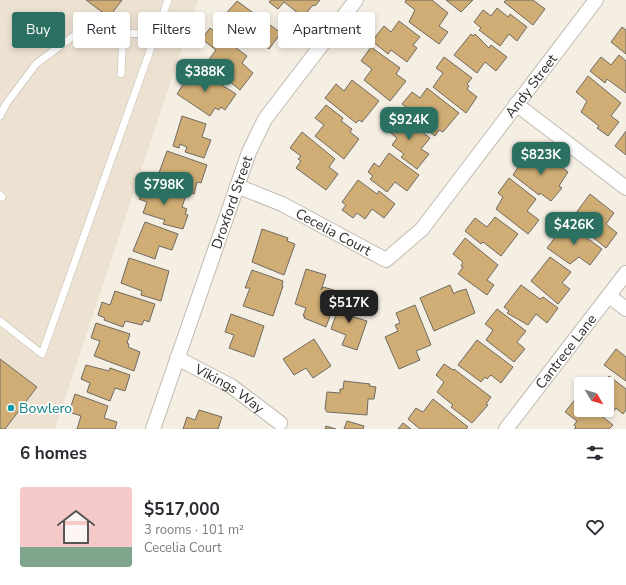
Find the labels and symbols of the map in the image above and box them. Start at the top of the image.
street label: Andy Street [500,50,561,122]
pin: $388K [177,59,233,93]
pin: $924K [381,107,437,141]
pin: $823K [513,142,569,176]
street label: Droxford Street [207,153,257,251]
pin: $798K [136,172,192,206]
street label: Cecelia Court [292,204,375,260]
pin: $426K [546,212,602,246]
pin: $517K [321,290,377,324]
street label: Cantrece Lane [531,310,601,393]
street label: Vikings Way [191,359,269,418]
north arrow [574,377,614,417]
place label: Bowlero [19,399,72,418]
marker: Bowlero [6,403,16,413]

